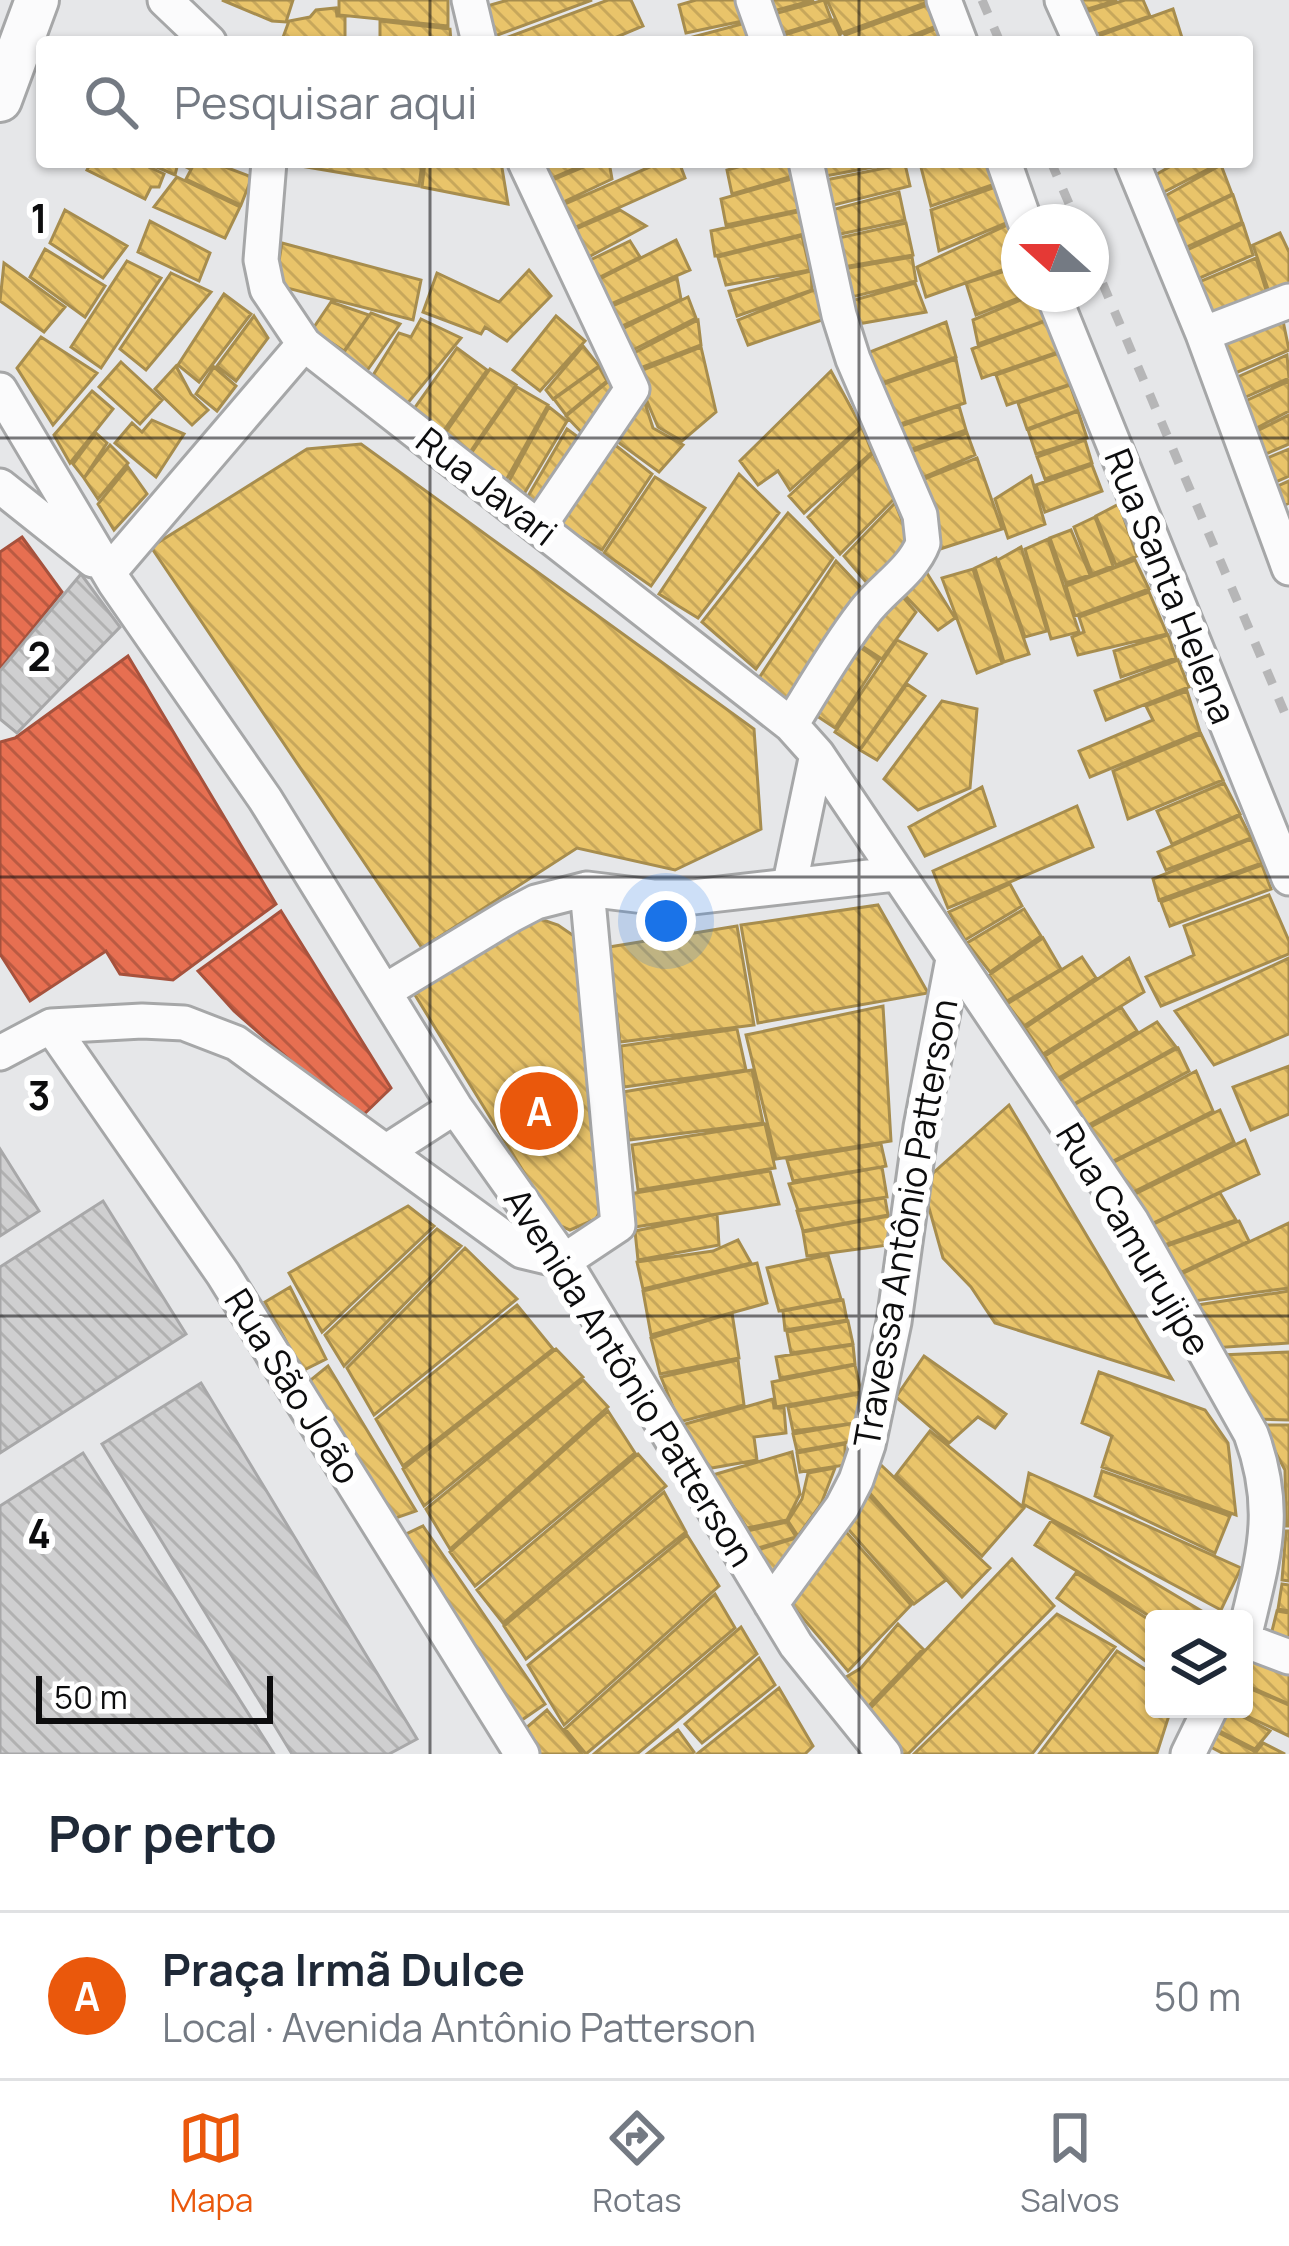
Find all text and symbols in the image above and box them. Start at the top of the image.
search box [36,36,1253,168]
icon: search [78,69,144,135]
text: Pesquisar aqui [174,71,478,133]
text: 1 [30,191,48,245]
north arrow [1001,204,1109,312]
street label: Rua Javari [407,416,567,556]
street label: Rua Santa Helena [1094,441,1248,731]
text: 2 [27,629,51,683]
your location [636,891,696,951]
street label: Travessa Antônio Patterson [841,995,969,1451]
pin: A [500,1066,578,1156]
text: 3 [28,1068,50,1122]
street label: Rua Camurujipe [1045,1114,1223,1364]
street label: Avenida Antônio Patterson [493,1178,767,1576]
street label: Rua São João [214,1279,372,1493]
text: 4 [27,1506,51,1560]
map controls [1145,1610,1253,1718]
button: layers [1145,1610,1253,1718]
scale bar [36,1670,273,1723]
text: 50 m [54,1674,128,1719]
text: Por perto [48,1798,277,1867]
text: Praça Irmã Dulce [162,1938,525,2000]
text: A [74,1969,100,2023]
text: 50 m [1154,1969,1241,2023]
text: Local · Avenida Antônio Patterson [162,2000,756,2054]
tab: Mapa [169,2105,253,2222]
tab: Rotas [592,2105,681,2222]
tab: Salvos [1020,2105,1120,2222]

